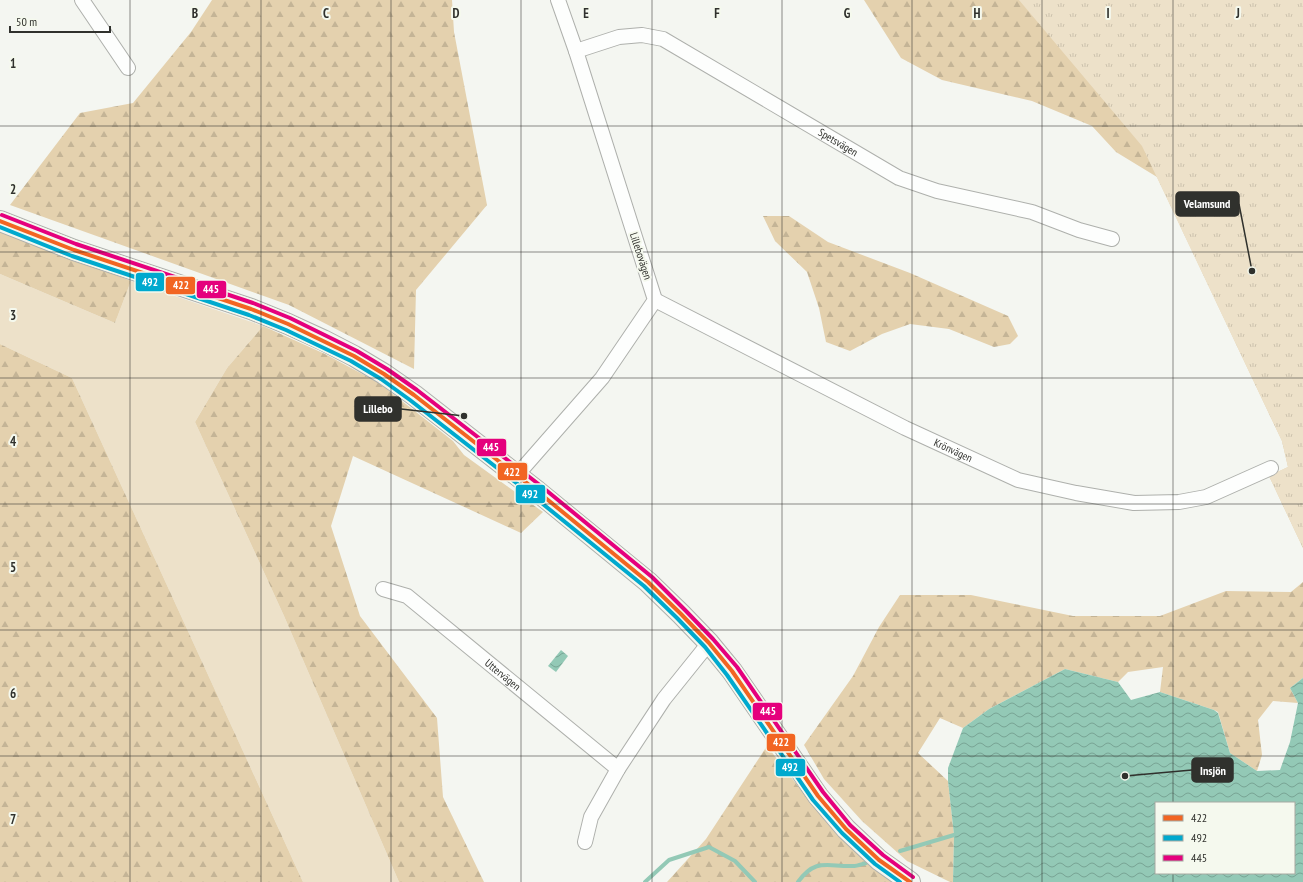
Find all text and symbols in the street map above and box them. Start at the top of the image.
text: B [192,5,198,22]
text: C [323,5,329,22]
text: D [453,5,460,22]
text: E [583,5,589,22]
text: F [714,5,720,22]
text: G [844,5,851,22]
text: H [974,5,981,22]
text: I [1106,5,1110,22]
text: J [1235,5,1240,22]
scale bar [10,8,110,34]
text: 50 m [16,14,37,29]
text: 1 [10,55,16,72]
street label: Spetsvägen [816,125,861,159]
text: 2 [10,181,16,198]
callout: Velamsund [1176,192,1239,216]
text: Velamsund [1183,196,1230,211]
street label: Lillebovägen [627,231,655,282]
line badge: 492 [135,272,165,292]
text: 492 [142,275,158,289]
line badge: 422 [165,276,196,295]
text: 422 [173,278,189,292]
line badge: 445 [196,280,227,299]
text: 445 [203,282,219,296]
text: 3 [10,307,16,324]
callout: Lillebo [355,397,401,421]
text: Lillebo [363,401,393,416]
text: 4 [10,433,17,450]
street label: Krönvägen [932,435,975,465]
line badge: 445 [476,438,507,457]
text: 445 [483,440,499,454]
line badge: 422 [497,462,528,481]
text: 422 [504,465,520,479]
line badge: 492 [515,484,546,504]
text: 492 [522,487,538,501]
text: 5 [10,559,16,576]
street label: Uttervägen [482,656,524,693]
text: 6 [10,685,16,702]
line badge: 445 [752,702,783,721]
text: 445 [760,704,776,718]
line badge: 422 [766,733,796,752]
text: 422 [773,735,789,749]
line badge: 492 [775,758,806,777]
callout: Insjön [1192,758,1233,782]
text: 492 [782,760,798,774]
text: Insjön [1200,763,1226,778]
legend [1155,802,1295,874]
text: 422 [1191,810,1207,825]
text: 7 [10,811,16,828]
text: 492 [1191,830,1207,845]
text: 445 [1191,850,1207,865]

